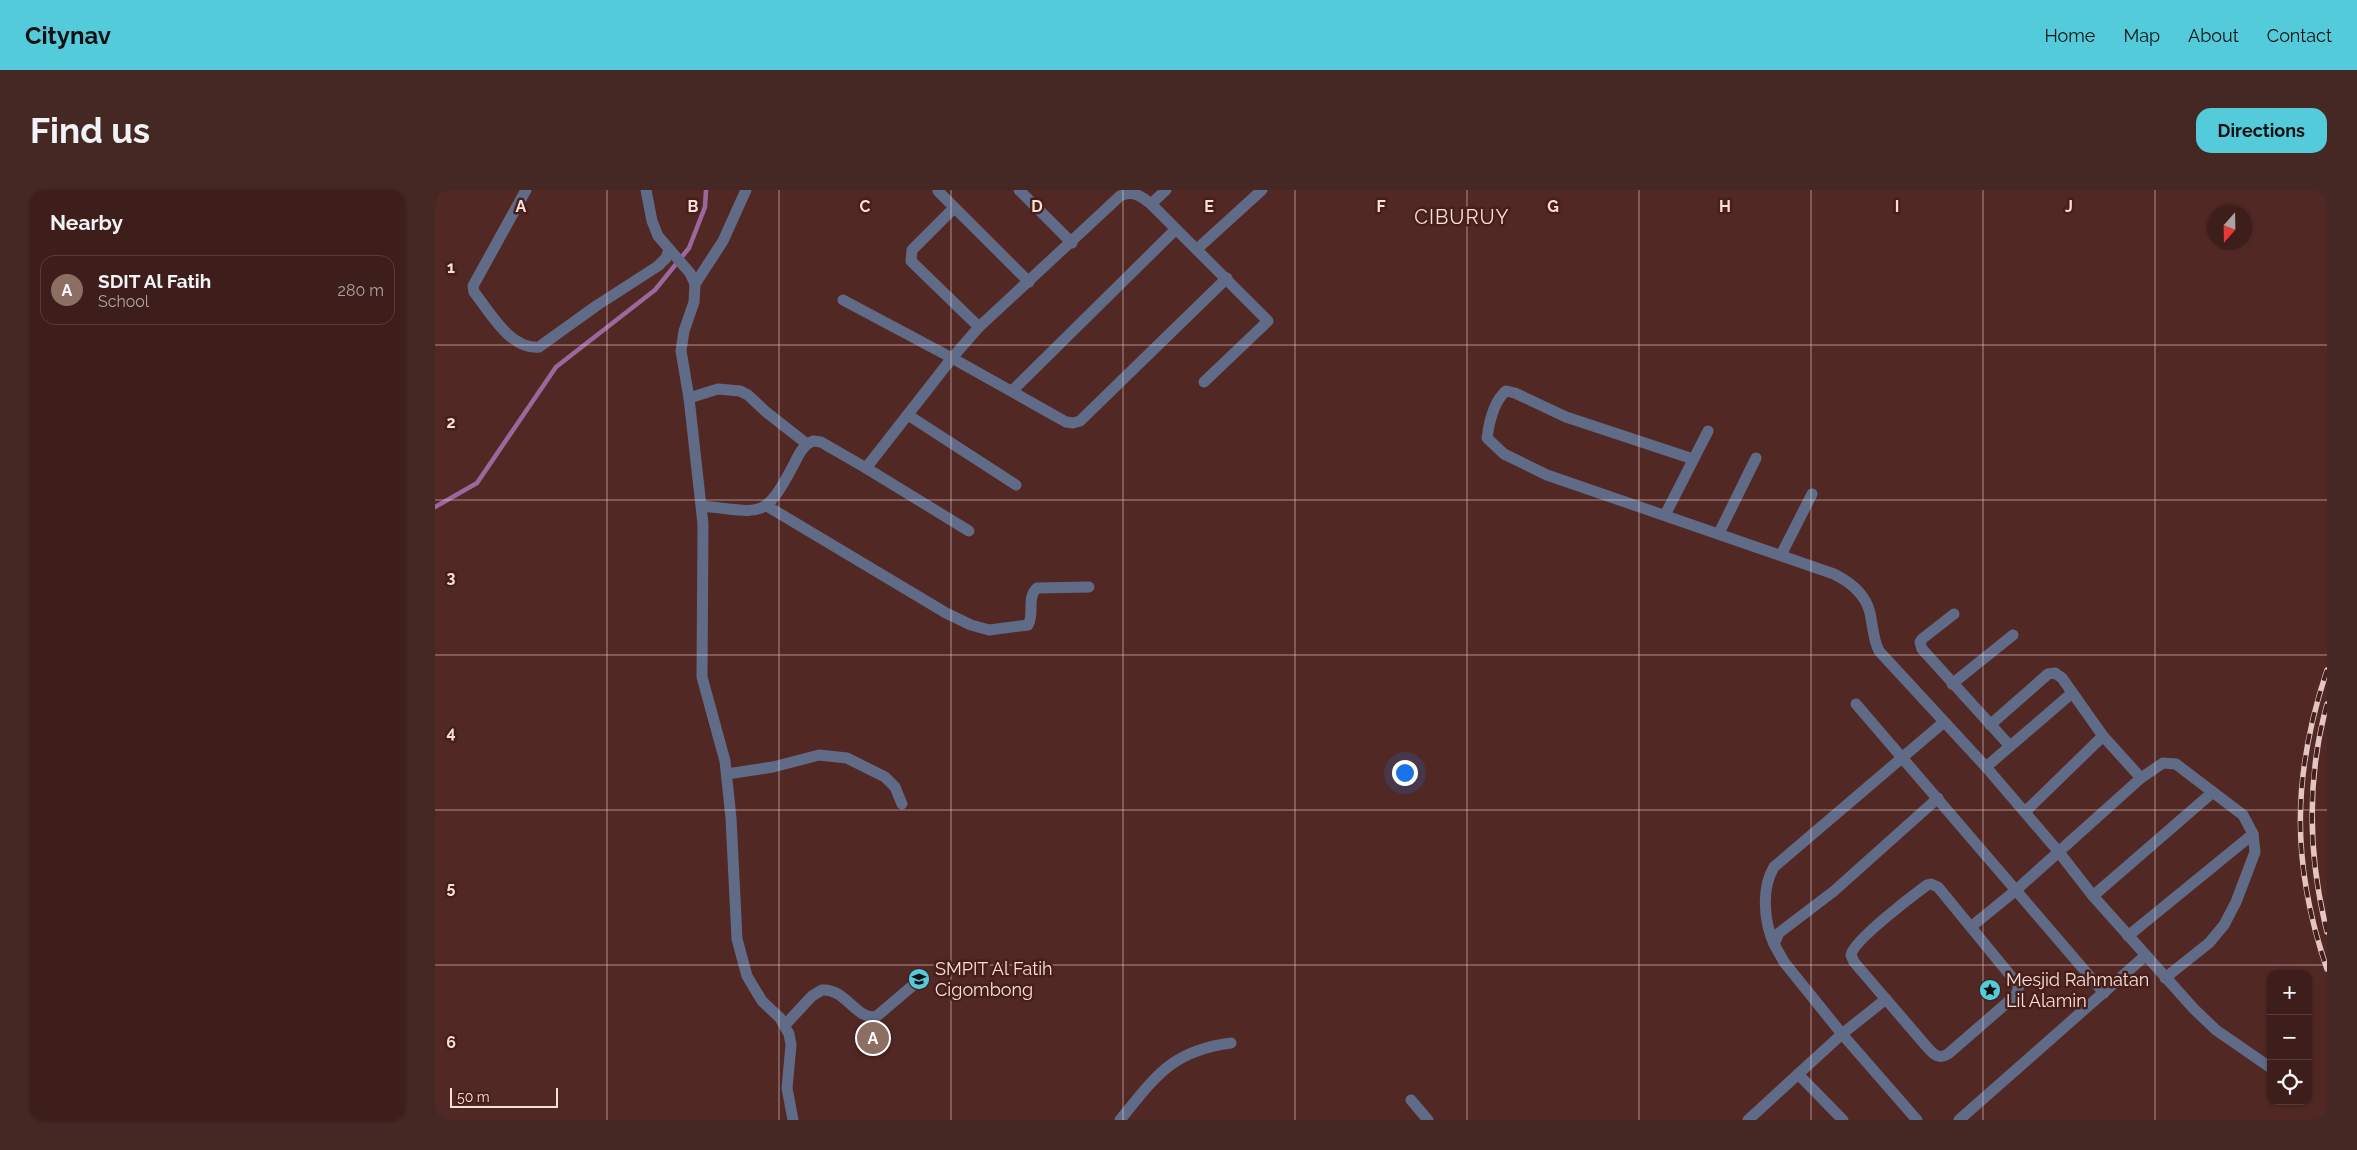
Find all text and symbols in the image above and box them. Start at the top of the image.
text: Citynav [25,21,111,50]
text: Home [2044,25,2095,46]
text: Map [2123,25,2160,46]
text: About [2188,25,2239,46]
text: Contact [2267,25,2332,46]
button: Directions [2196,108,2327,153]
text: Find us [30,110,150,151]
text: A [516,197,527,216]
text: B [688,197,699,216]
text: C [860,197,871,216]
text: D [1031,197,1043,216]
text: E [1204,197,1214,216]
text: F [1376,197,1386,216]
text: G [1547,197,1559,216]
text: H [1719,197,1731,216]
text: I [1895,197,1899,216]
text: J [2065,197,2073,216]
district label: CIBURUY [1414,205,1510,229]
north arrow [2207,205,2252,250]
text: Nearby [50,210,123,235]
text: 1 [447,258,455,277]
text: SDIT Al Fatih [98,270,211,292]
text: A [62,281,72,300]
text: 280 m [338,281,384,300]
text: School [98,292,149,311]
text: 2 [446,413,456,432]
text: 3 [447,568,456,587]
text: 4 [446,723,456,742]
your location [1392,760,1418,786]
text: 5 [447,878,456,897]
place label: SMPIT Al Fatih Cigombong [935,958,1053,1000]
school or university icon: SMPIT Al Fatih Cigombong [907,967,931,991]
place label: Mesjid Rahmatan Lil Alamin [2006,969,2149,1011]
map controls [2267,970,2312,1105]
button: + [2267,970,2312,1015]
place icon: Mesjid Rahmatan Lil Alamin [1978,978,2002,1002]
button: − [2267,1015,2312,1060]
pin: A [857,1019,889,1057]
text: 6 [446,1033,456,1052]
button: locate [2267,1060,2312,1105]
scale bar [450,1085,557,1108]
text: 50 m [457,1089,490,1105]

